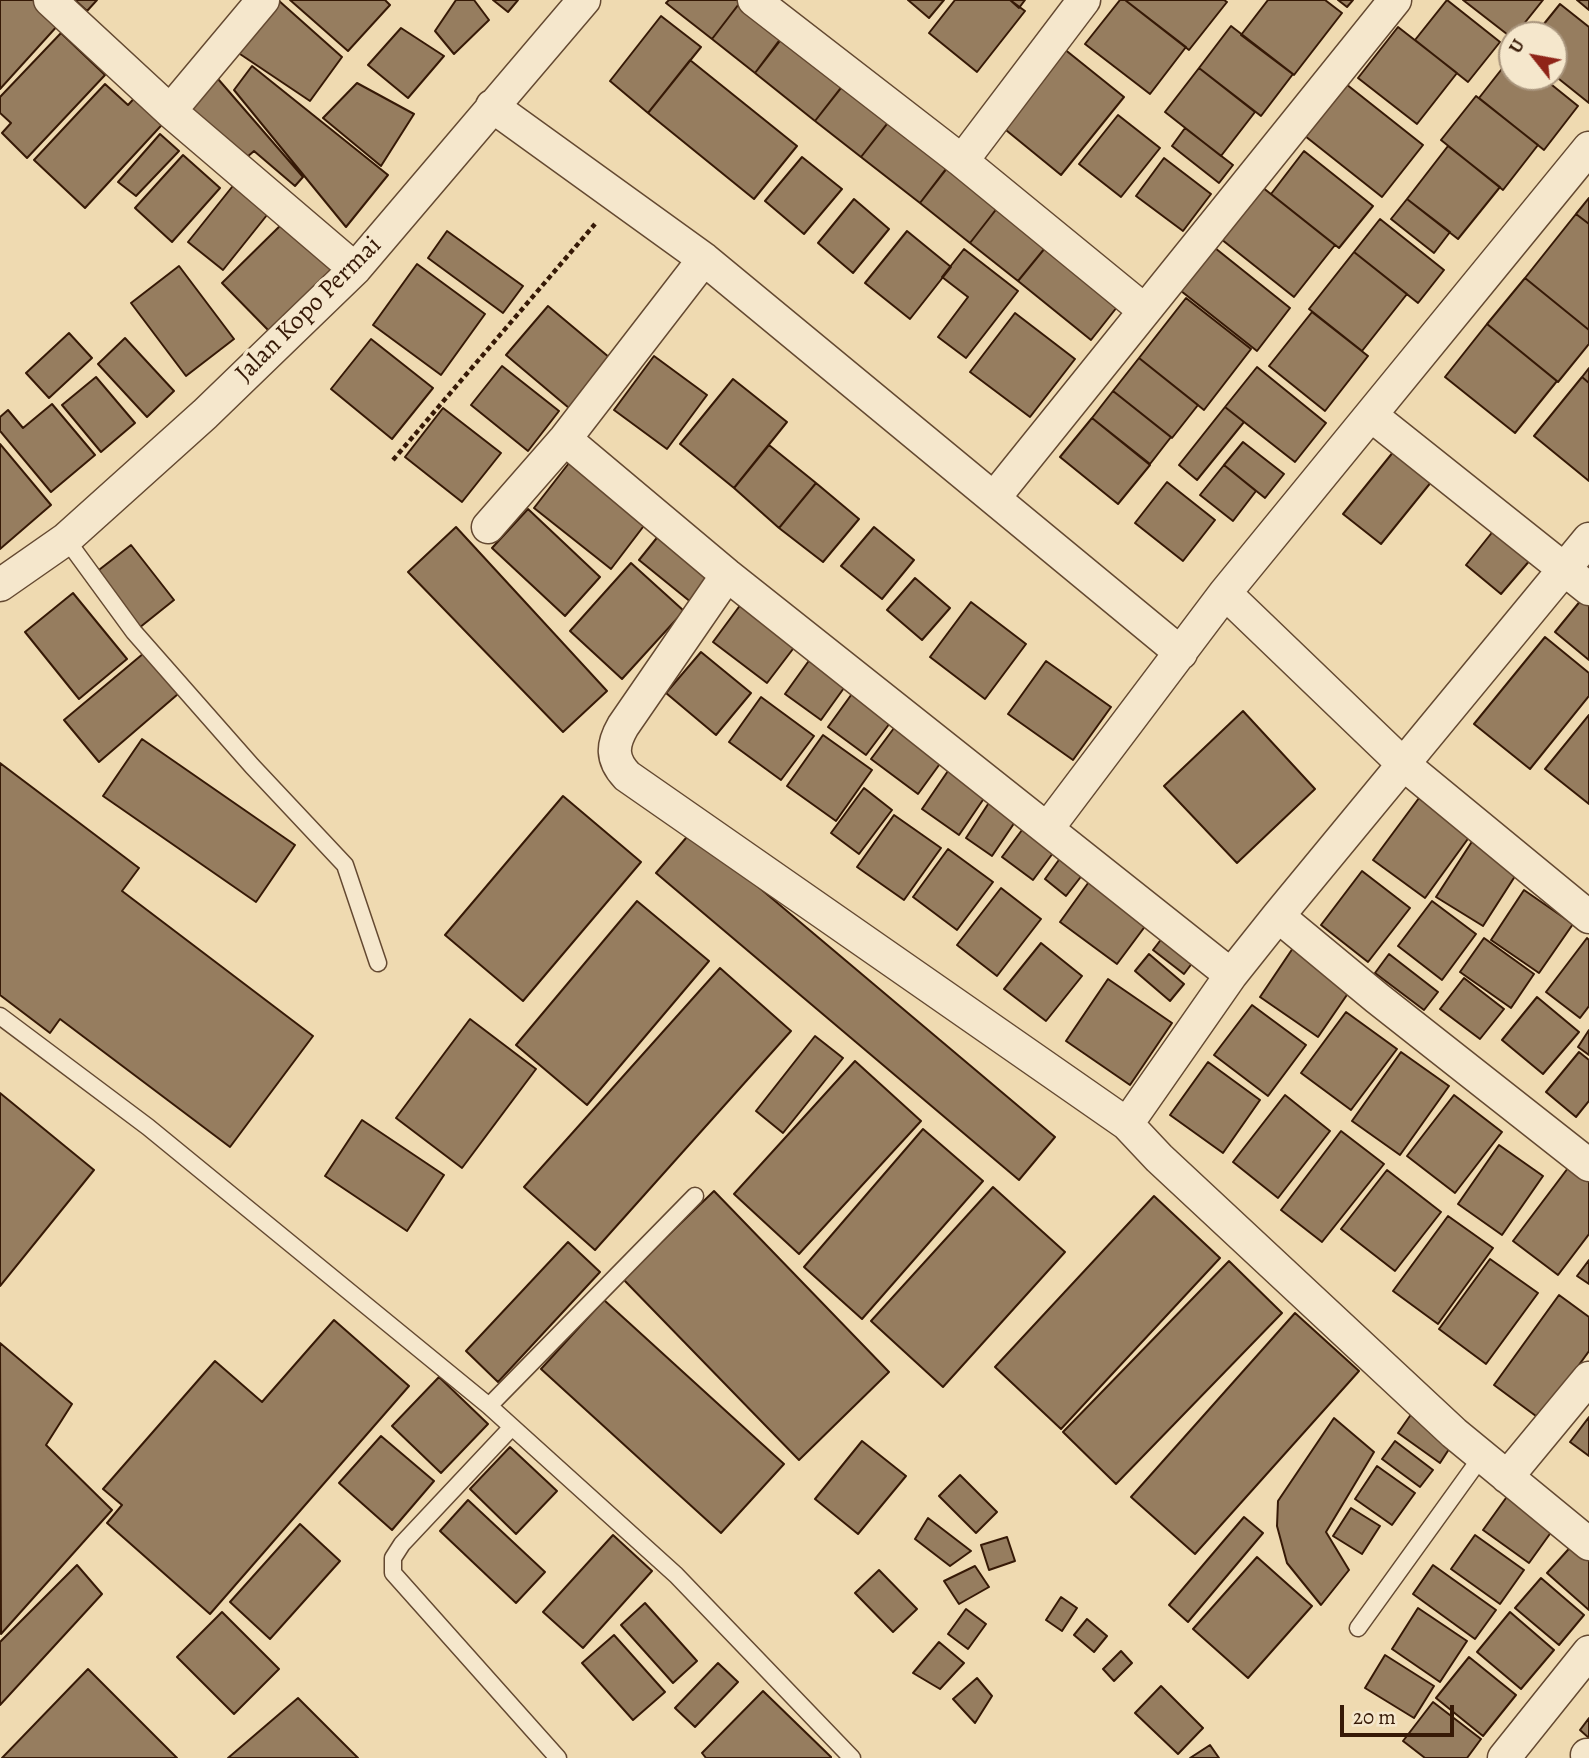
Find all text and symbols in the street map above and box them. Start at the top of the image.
north arrow [1498,21,1568,91]
text: U [1502,34,1531,58]
street label: Jalan Kopo Permai [229,230,389,390]
scale bar [1344,1692,1458,1736]
text: 20 m [1353,1703,1396,1731]

